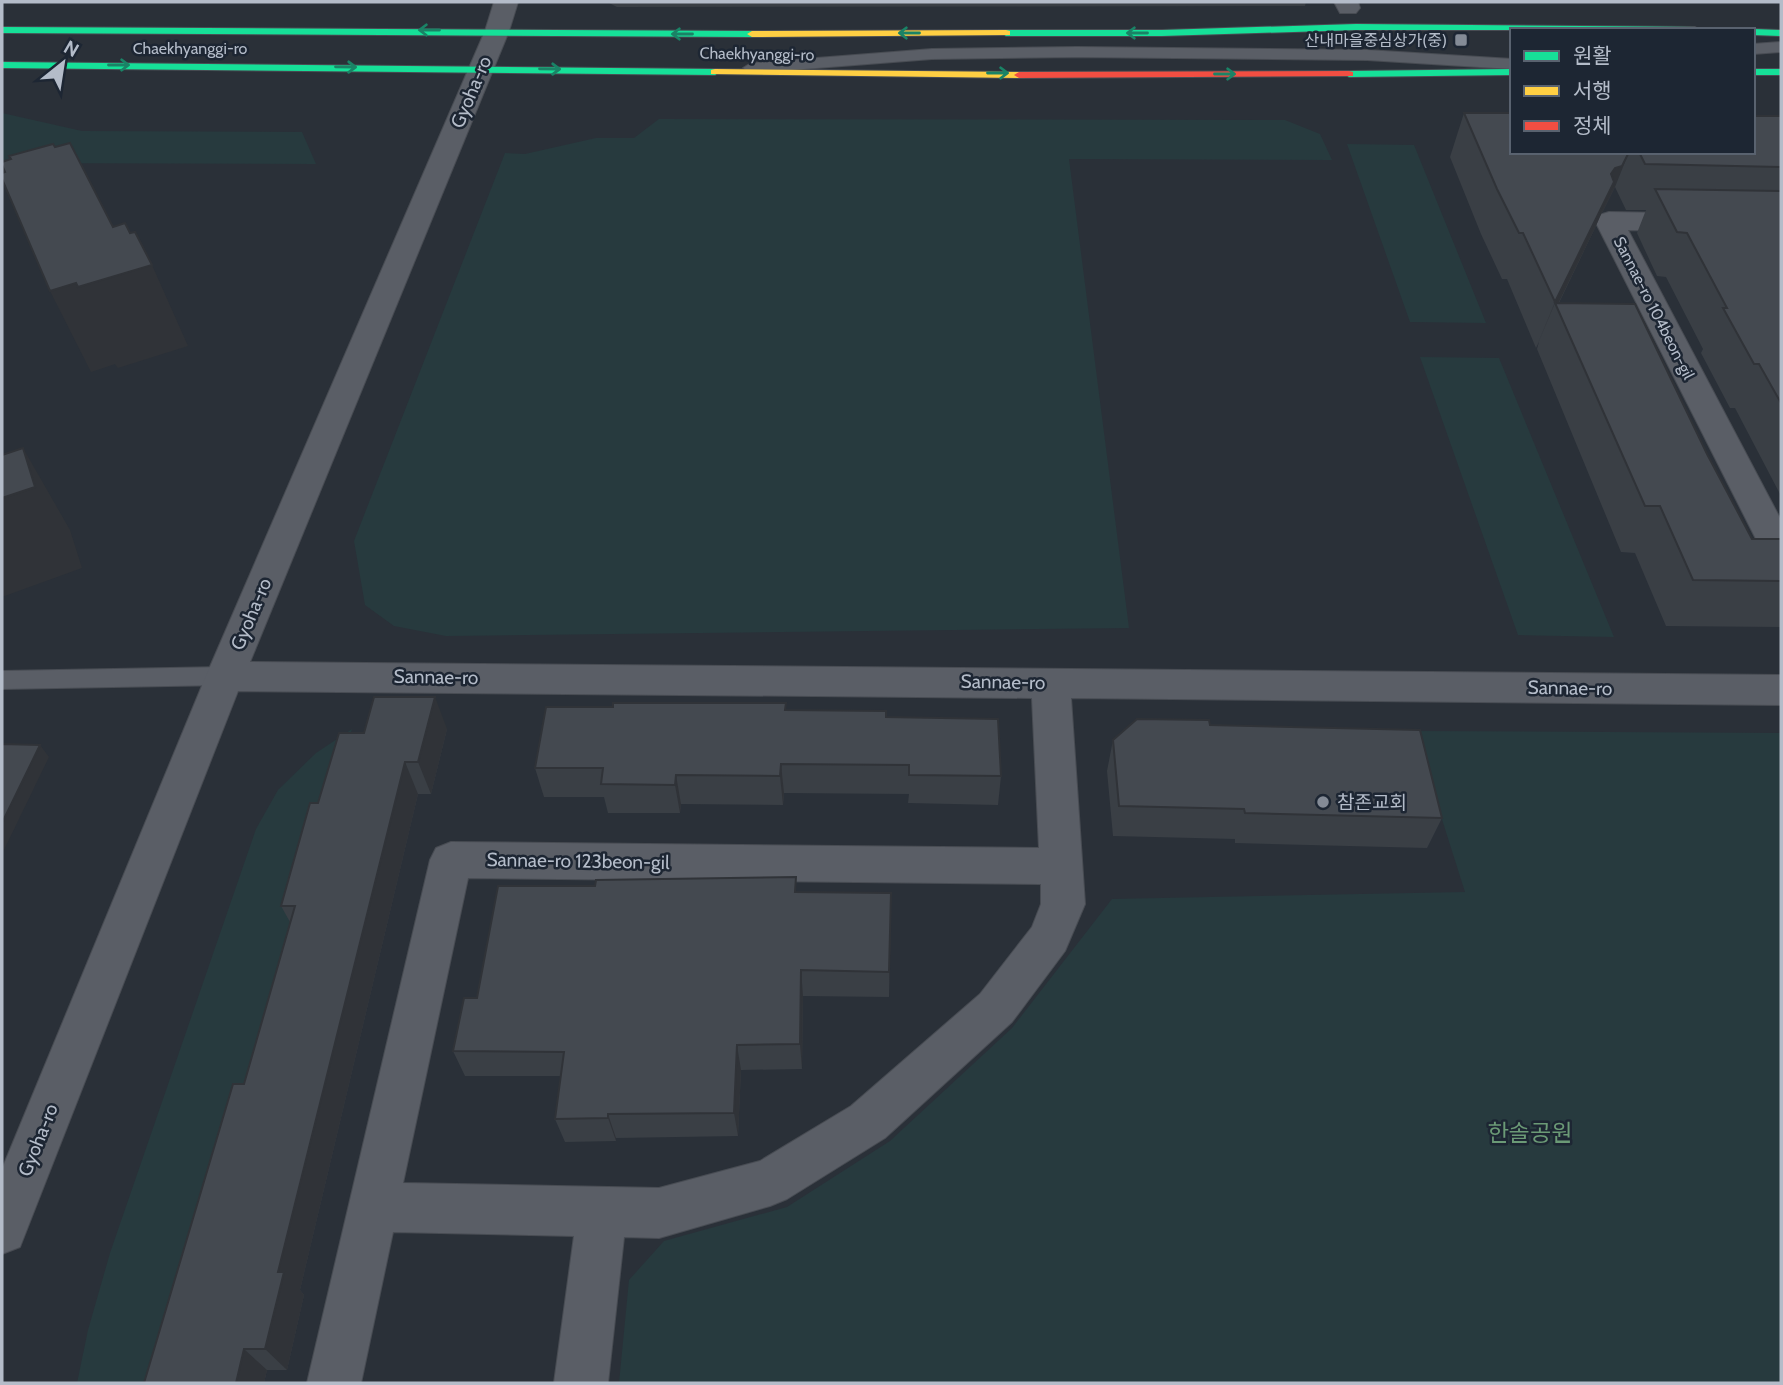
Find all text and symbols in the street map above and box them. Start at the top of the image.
one-way arrow [418,23,441,37]
one-way arrow [898,26,921,40]
one-way arrow [1125,26,1148,40]
one-way arrow [670,27,693,41]
north arrow [28,28,98,98]
legend [1510,28,1755,154]
place label: 산내마을중심상가(중) [1305,31,1447,50]
marker: 산내마을중심상가(중) [1453,32,1469,48]
text: N [60,35,83,62]
street label: Chaekhyanggi-ro [133,39,248,58]
text: 원활 [1573,43,1612,68]
street label: Chaekhyanggi-ro [699,44,815,65]
street label: Gyoha-ro [446,53,496,131]
one-way arrow [107,58,130,72]
one-way arrow [335,60,358,74]
one-way arrow [538,62,561,76]
one-way arrow [986,66,1009,80]
one-way arrow [1213,67,1236,81]
text: 서행 [1573,78,1612,103]
text: 정체 [1573,113,1612,138]
street label: Sannae-ro 104beon-gil [1610,234,1698,383]
street label: Gyoha-ro [226,575,276,653]
street label: Sannae-ro [394,665,478,689]
street label: Sannae-ro [961,670,1045,694]
street label: Sannae-ro [1528,676,1612,700]
place label: 참존교회 [1337,791,1407,814]
marker: 참존교회 [1315,794,1331,810]
street label: Sannae-ro 123beon-gil [486,848,670,874]
street label: Gyoha-ro [13,1100,63,1180]
park label: 한솔공원 [1488,1119,1572,1147]

